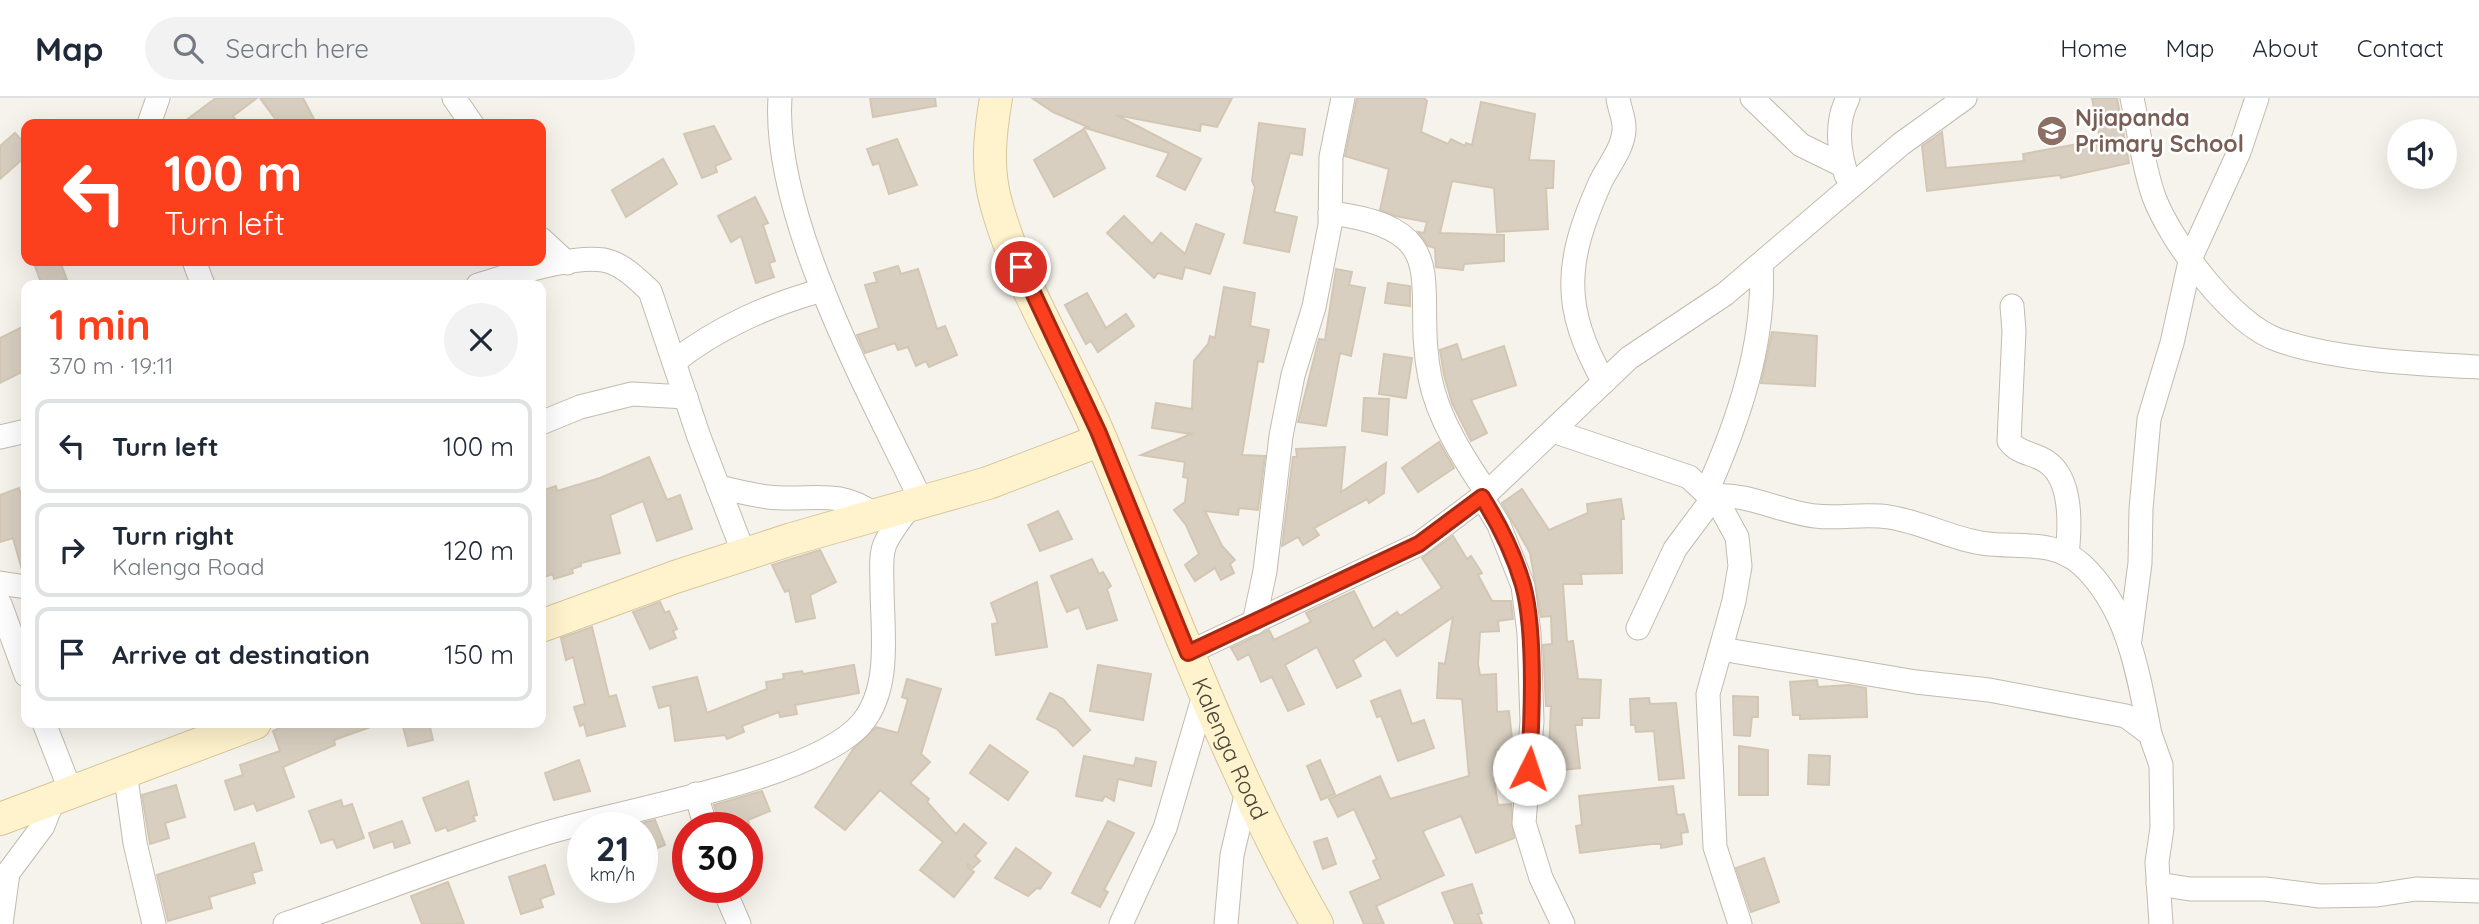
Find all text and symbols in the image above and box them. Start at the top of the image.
search box [145,17,635,80]
text: Map [35,28,103,69]
icon: search [169,29,207,67]
text: Search here [225,32,369,65]
text: Home [2060,33,2127,63]
text: Map [2165,33,2214,63]
text: About [2252,33,2319,63]
text: Contact [2357,33,2444,63]
place label: Njiapanda Primary School [2075,103,2244,158]
school or university icon: Njiapanda Primary School [2035,114,2069,148]
map controls [2387,119,2457,189]
button: sound [2387,119,2457,189]
text: 100 m [164,142,302,203]
icon: left [49,147,140,238]
text: Turn left [164,203,285,243]
pin [991,237,1051,297]
icon: arrive [1002,248,1040,286]
text: 1 min [49,298,151,351]
button: close [444,303,518,377]
text: 370 m · 19:11 [49,351,174,380]
icon: left [53,427,91,465]
text: Turn left [112,430,219,463]
text: 100 m [443,430,514,463]
text: Turn right [112,519,234,552]
icon: right [53,531,91,569]
text: 120 m [444,534,514,567]
text: Kalenga Road [112,552,264,581]
icon: arrive [53,635,91,673]
text: Arrive at destination [112,638,370,671]
text: 150 m [444,638,514,671]
street label: Kalenga Road [1186,673,1275,824]
position arrow [1492,732,1566,806]
speed limit sign: 30 [672,812,763,903]
text: 21 [596,826,629,870]
text: km/h [590,863,635,886]

